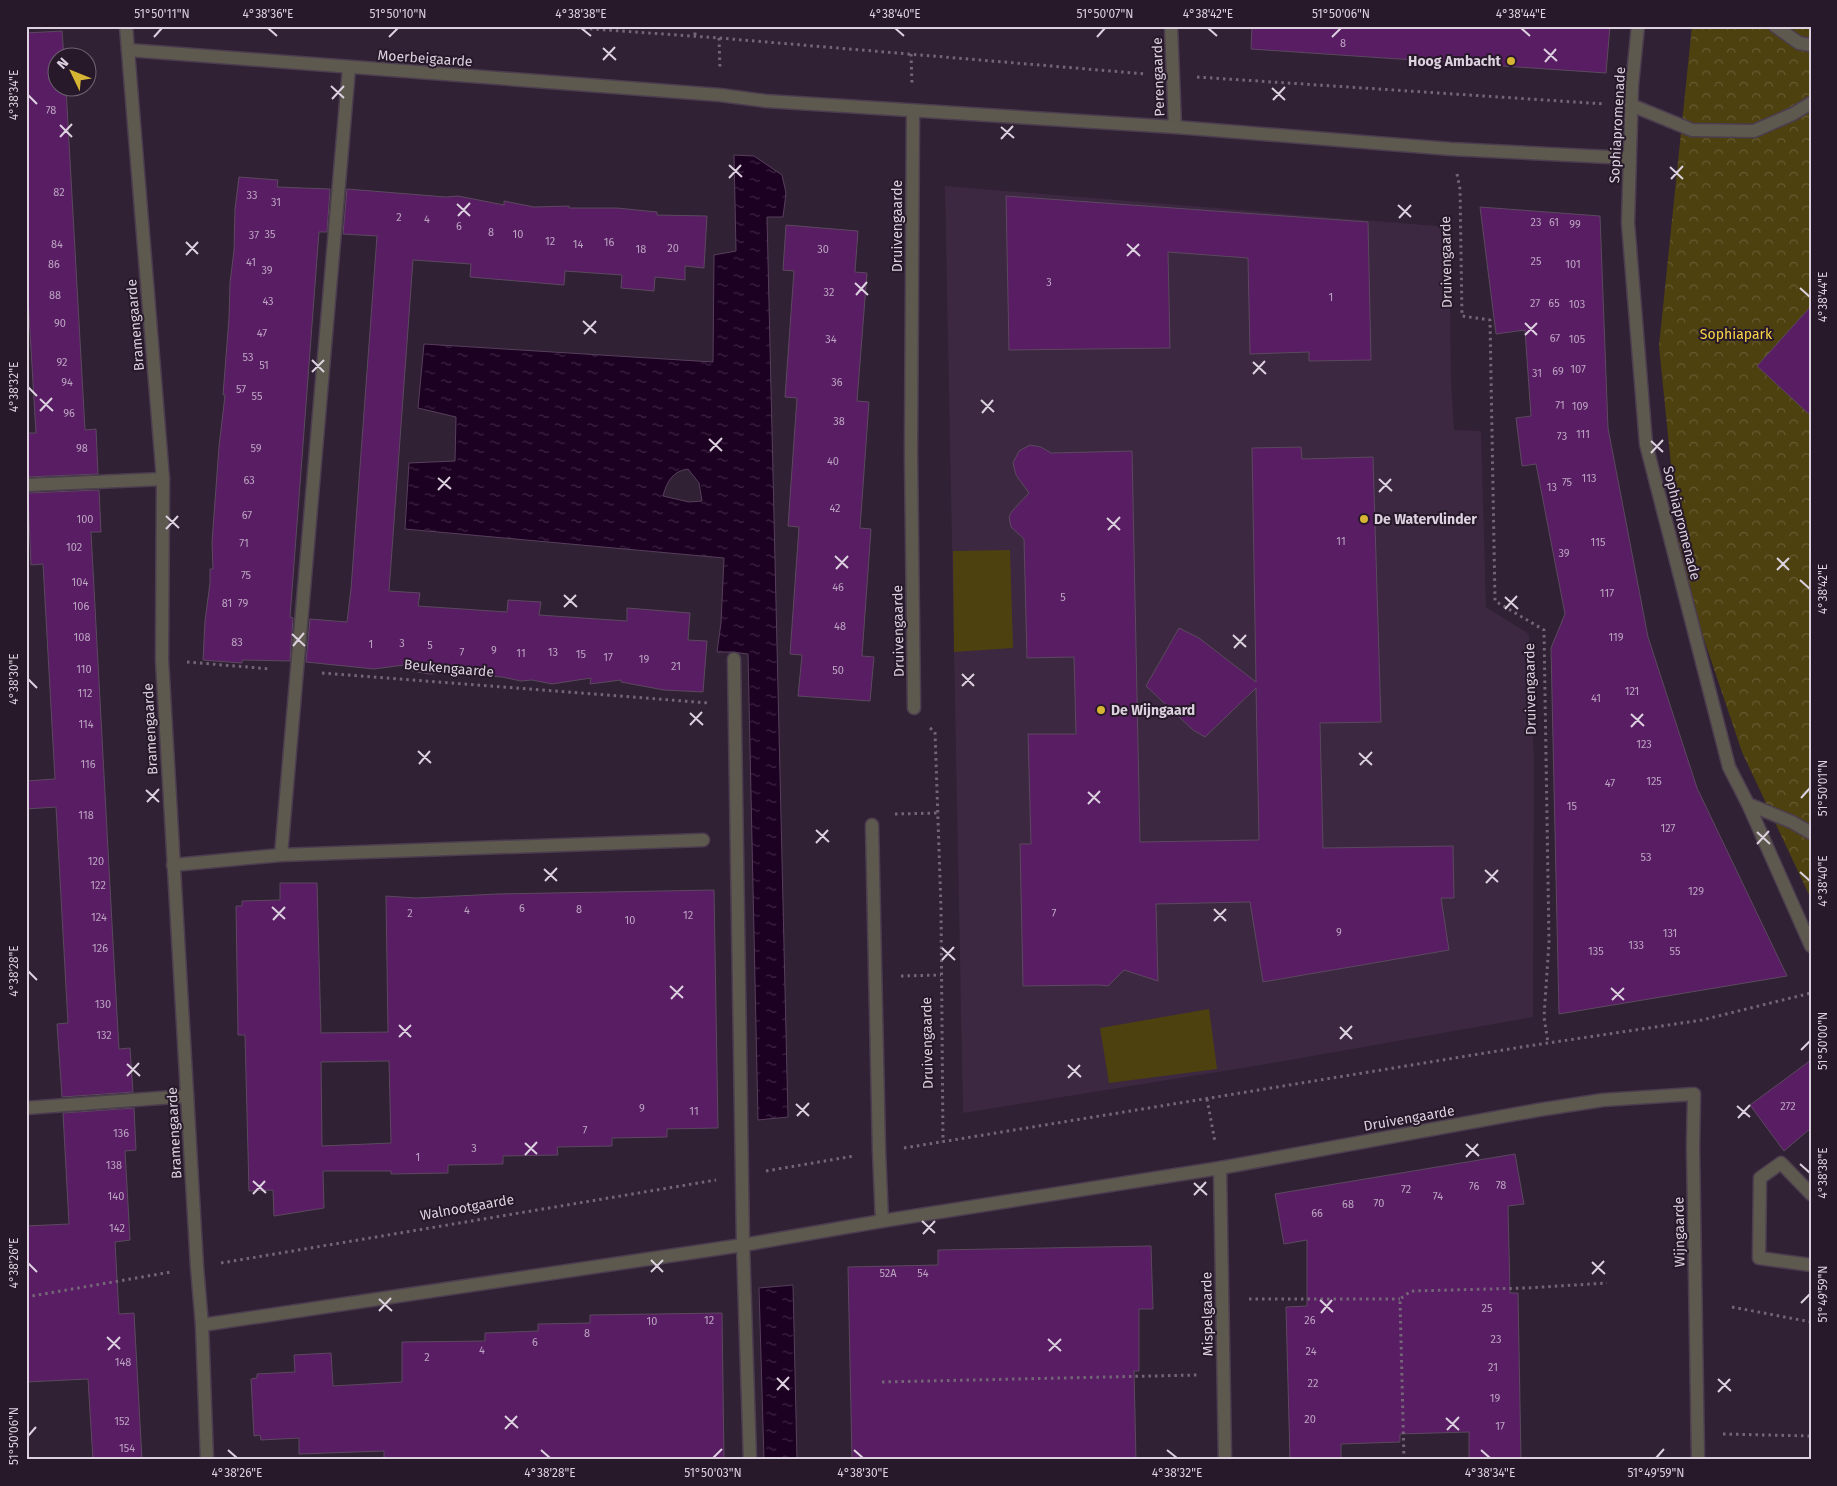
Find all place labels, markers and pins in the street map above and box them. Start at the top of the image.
place label: Hoog Ambacht [1408,53,1502,70]
marker: Hoog Ambacht [1505,55,1517,67]
place label: De Watervlinder [1374,511,1477,528]
marker: De Watervlinder [1358,513,1370,525]
place label: De Wijngaard [1111,702,1195,719]
marker: De Wijngaard [1095,704,1107,716]

